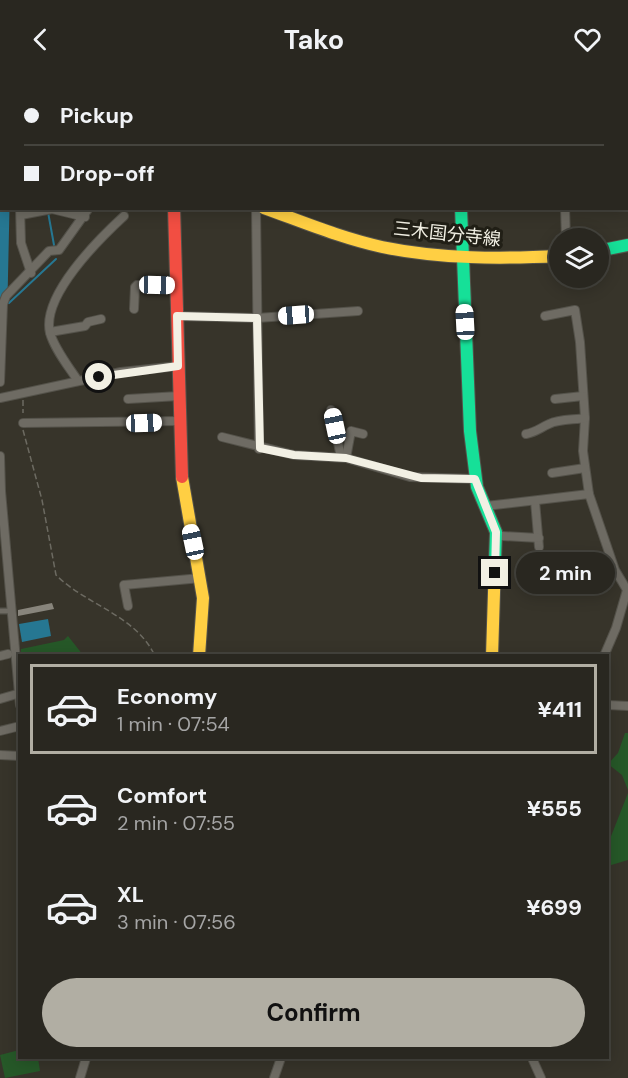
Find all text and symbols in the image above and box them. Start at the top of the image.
text: Tako [284,22,344,57]
icon: back [24,23,57,56]
icon: heart [571,23,604,56]
text: Pickup [60,101,134,130]
text: Drop-off [60,159,155,188]
street label: 三木国分寺線 [392,216,502,252]
map controls [549,228,609,288]
button: layers [549,228,609,288]
car [139,276,175,294]
car [455,304,475,340]
car [277,305,315,325]
route start [85,363,112,390]
car [322,407,348,445]
car [126,413,162,433]
car [180,523,206,561]
callout: 2 min [516,552,615,594]
route end [481,559,508,586]
text: 2 min [539,560,592,586]
icon: car [45,682,99,736]
text: Economy [117,682,217,711]
text: ¥411 [537,695,582,724]
text: 1 min · 07:54 [117,711,230,737]
icon: car [45,781,99,835]
text: Comfort [117,781,207,810]
text: ¥555 [527,794,582,823]
text: 2 min · 07:55 [117,810,235,836]
icon: car [45,880,99,934]
text: XL [117,880,144,909]
text: ¥699 [526,893,582,922]
text: 3 min · 07:56 [117,909,236,935]
button: Confirm [42,978,585,1047]

